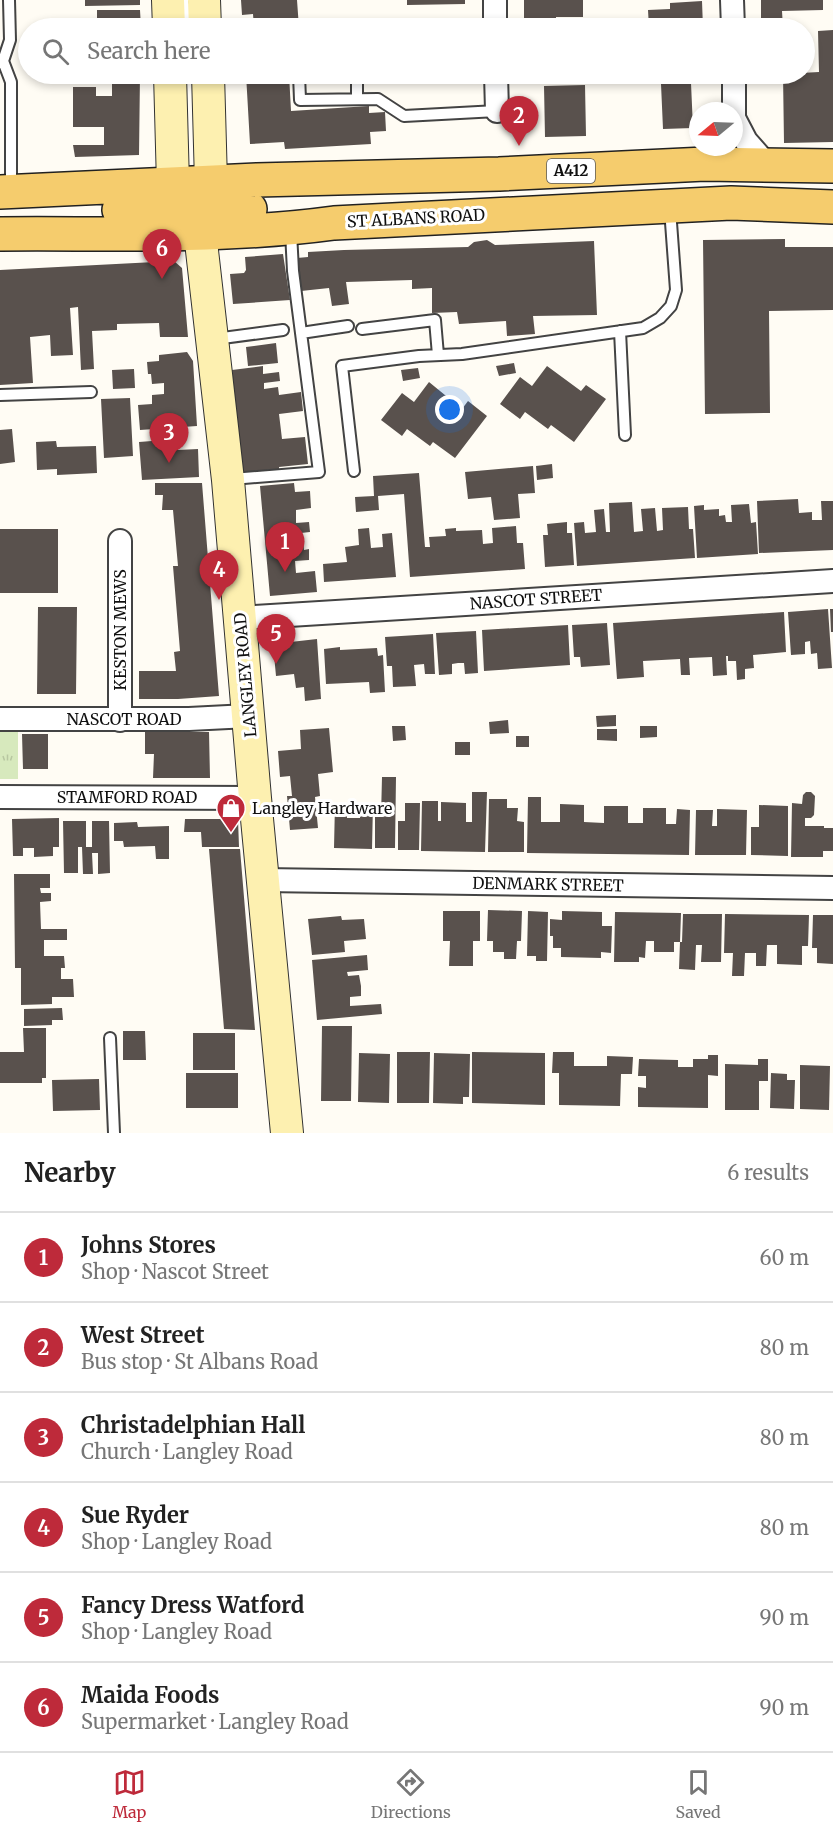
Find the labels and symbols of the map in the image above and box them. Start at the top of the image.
pin: 2 [500,96,538,146]
north arrow [689,102,743,156]
road number: A412 [547,159,595,183]
street label: ST ALBANS ROAD [346,204,486,232]
pin: 6 [142,230,182,279]
your location [435,395,464,424]
pin: 3 [150,414,188,463]
pin: 1 [266,522,304,572]
pin: 4 [200,550,238,600]
street label: KESTON MEWS [110,569,130,691]
street label: NASCOT STREET [469,584,603,614]
street label: LANGLEY ROAD [230,612,260,738]
pin: 5 [256,614,296,664]
street label: NASCOT ROAD [66,709,182,729]
street label: STAMFORD ROAD [57,787,197,807]
shop icon: Langley Hardware [215,792,247,834]
place label: Langley Hardware [252,798,392,818]
street label: DENMARK STREET [472,873,624,895]

